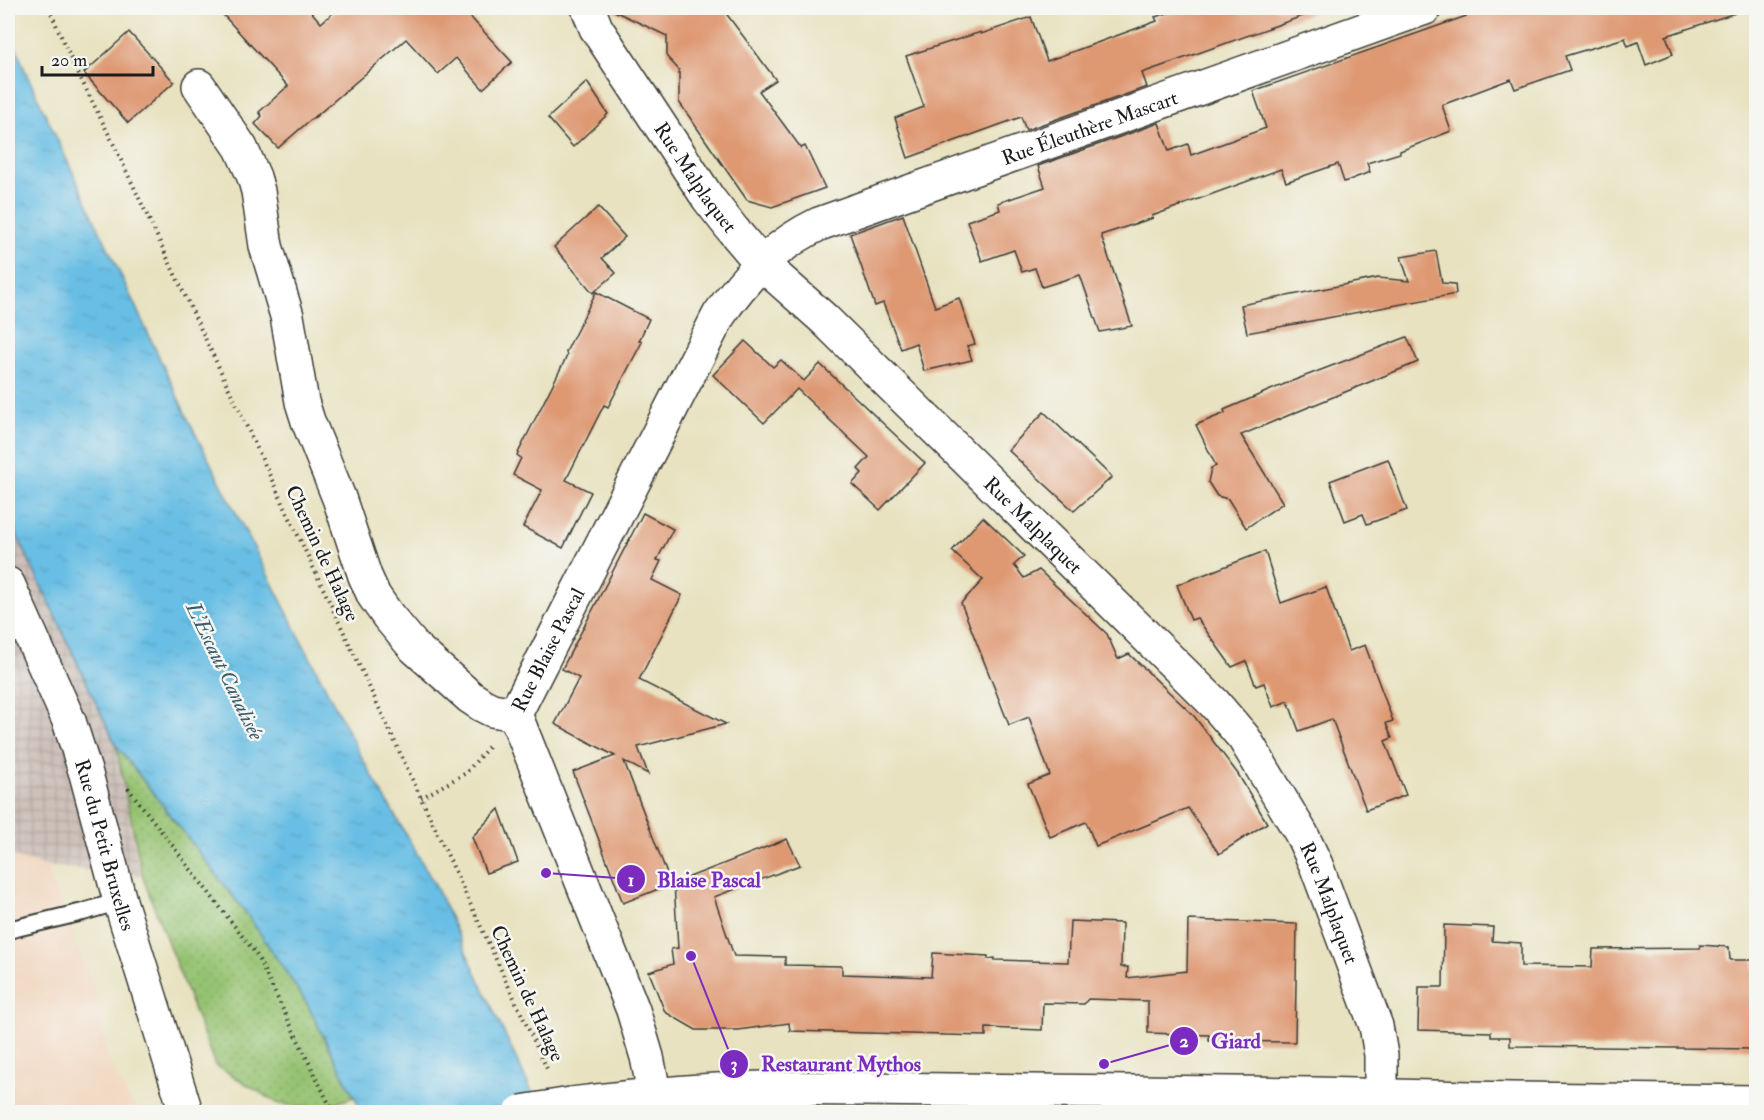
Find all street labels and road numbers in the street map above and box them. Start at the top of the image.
street label: Rue Éleuthère Mascart [998,85,1182,171]
street label: Rue Malplaquet [648,118,743,238]
street label: Rue Malplaquet [978,471,1088,580]
street label: Chemin de Halage [280,481,365,625]
street label: Rue Blaise Pascal [506,584,590,716]
street label: Rue du Petit Bruxelles [69,756,141,934]
street label: Rue Malplaquet [1294,838,1364,968]
street label: Chemin de Halage [485,921,570,1065]

